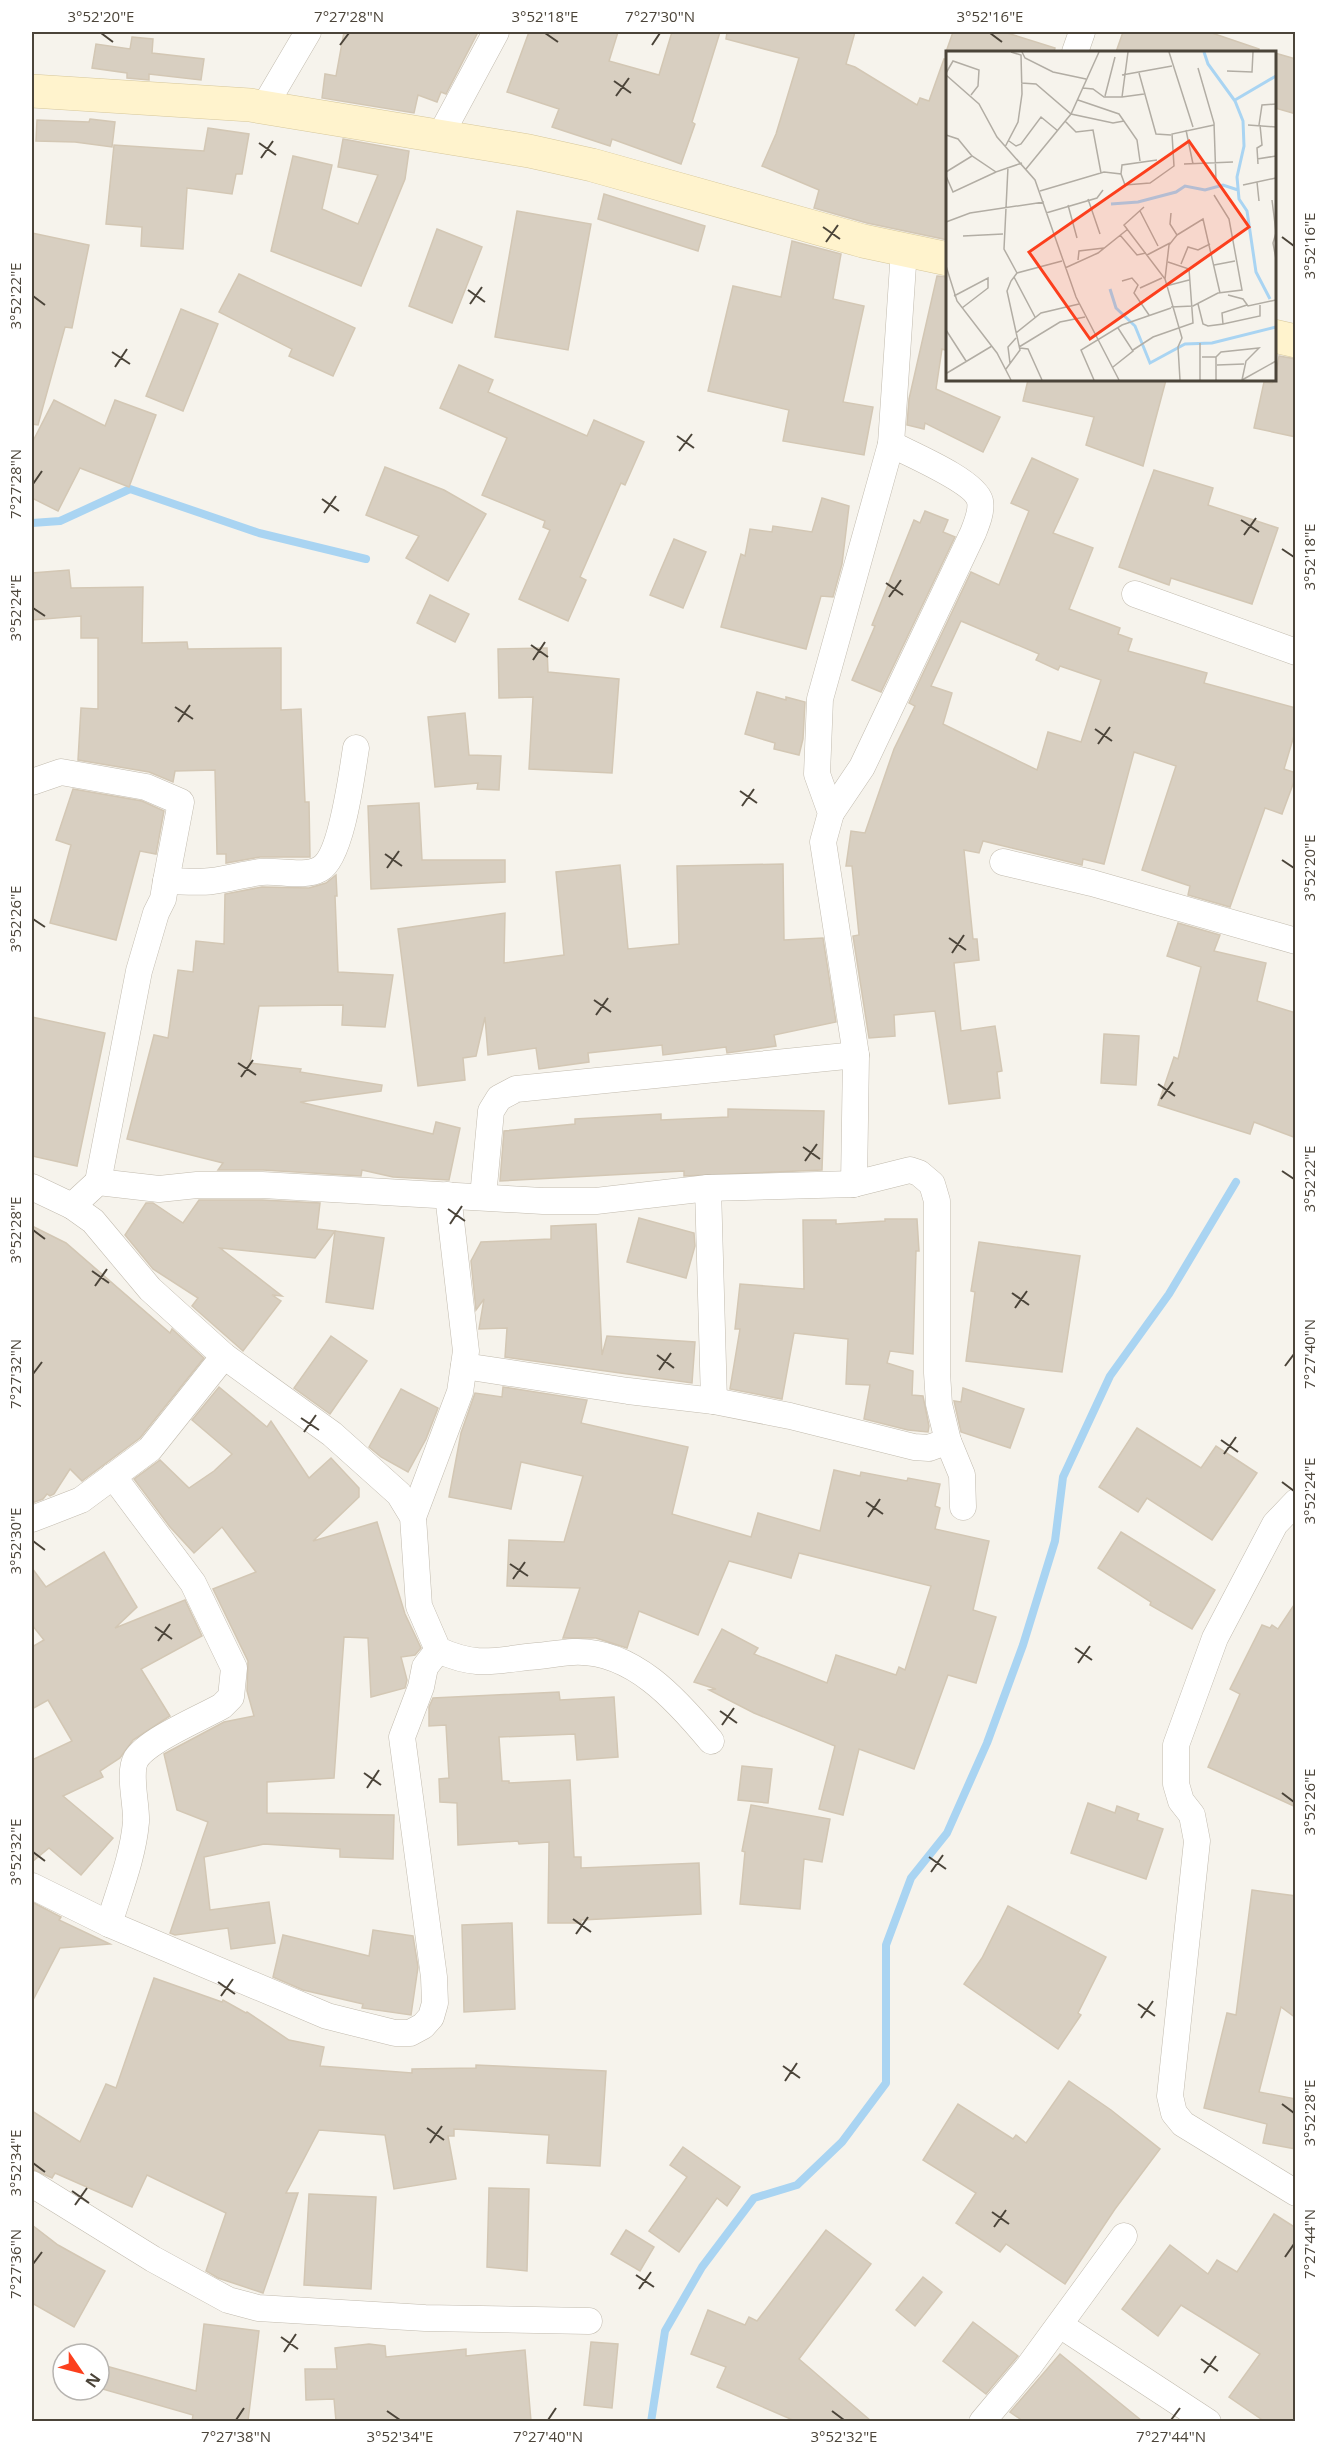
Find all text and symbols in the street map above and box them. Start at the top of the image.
text: 3°52'20"E [68,6,134,26]
text: 7°27'28"N [314,6,384,26]
text: 3°52'18"E [512,6,578,26]
text: 7°27'30"N [625,6,695,26]
text: 3°52'16"E [957,6,1023,26]
inset map [946,51,1276,381]
text: 3°52'16"E [1299,213,1319,279]
text: 3°52'22"E [5,263,25,329]
text: 7°27'28"N [5,449,25,519]
text: 3°52'18"E [1299,524,1319,590]
text: 3°52'24"E [5,575,25,641]
text: 3°52'20"E [1299,835,1319,901]
text: 3°52'26"E [5,886,25,952]
text: 3°52'22"E [1299,1146,1319,1212]
text: 3°52'28"E [5,1197,25,1263]
text: 7°27'40"N [1299,1319,1319,1389]
text: 7°27'32"N [5,1339,25,1409]
text: 3°52'24"E [1299,1458,1319,1524]
text: 3°52'30"E [5,1508,25,1574]
text: 3°52'26"E [1299,1769,1319,1835]
text: 3°52'32"E [5,1819,25,1885]
text: 3°52'28"E [1299,2080,1319,2146]
text: 3°52'34"E [5,2130,25,2196]
text: 7°27'44"N [1299,2209,1319,2279]
text: 7°27'36"N [5,2229,25,2299]
north arrow [51,2342,111,2402]
text: N [81,2369,106,2392]
text: 7°27'38"N [201,2426,271,2446]
text: 3°52'34"E [367,2426,433,2446]
text: 7°27'40"N [513,2426,583,2446]
text: 3°52'32"E [811,2426,877,2446]
text: 7°27'44"N [1136,2426,1206,2446]

